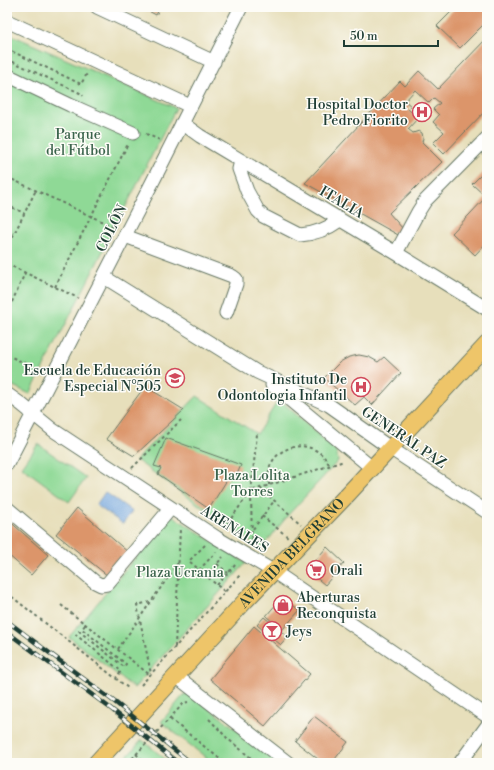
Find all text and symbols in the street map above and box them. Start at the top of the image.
scale bar [344,22,438,48]
text: 50 m [350,29,378,44]
place label: Hospital Doctor Pedro Fiorito [306,96,408,130]
hospital icon: Hospital Doctor Pedro Fiorito [411,101,433,123]
park label: Parque del Fútbol [46,126,110,160]
street label: ITALIA [316,183,367,223]
street label: COLÓN [91,200,132,255]
place label: Escuela de Educación Especial N°505 [23,362,162,396]
school or university icon: Escuela de Educación Especial N°505 [164,367,186,389]
place label: Instituto De Odontologia Infantil [218,371,347,405]
hospital icon: Instituto De Odontologia Infantil [350,376,372,398]
street label: GENERAL PAZ [358,403,449,473]
park label: Plaza Lolita Torres [214,467,291,501]
street label: AVENIDA BELGRANO [235,495,349,613]
street label: ARENALES [197,502,271,558]
supermarket icon: Orali [305,559,327,581]
place label: Orali [330,562,363,580]
park label: Plaza Ucrania [136,564,225,582]
place label: Aberturas Reconquista [296,589,378,623]
shop icon: Aberturas Reconquista [272,594,294,616]
bar icon: Jeys [261,620,283,642]
place label: Jeys [285,623,312,641]

